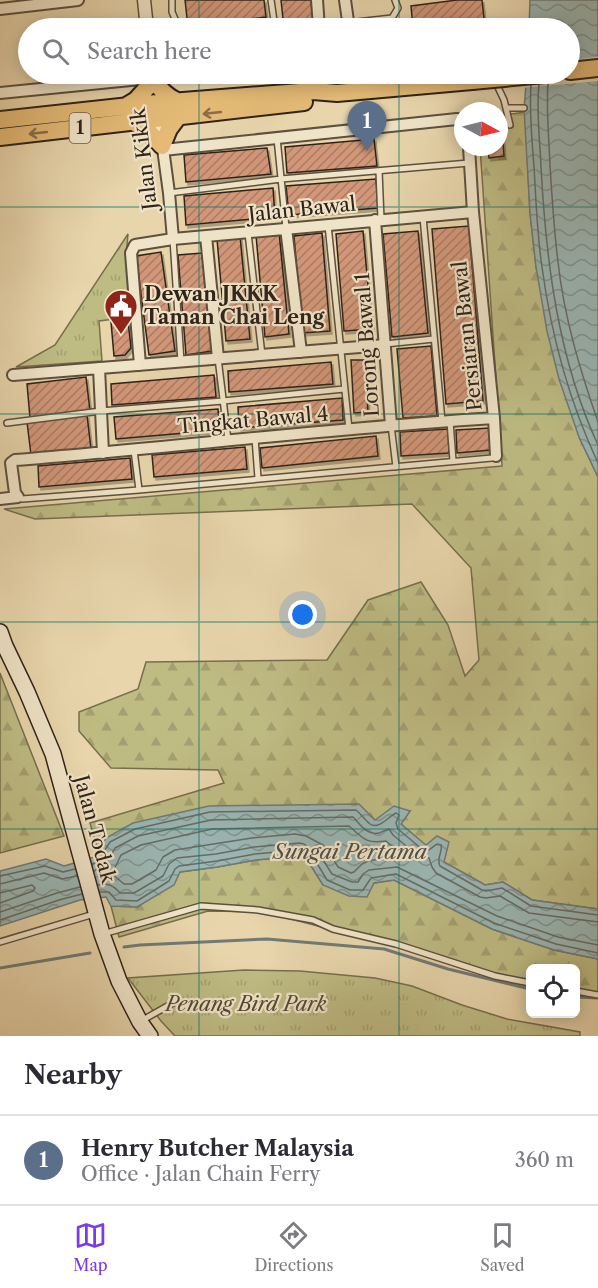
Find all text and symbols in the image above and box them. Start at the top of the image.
search box [18,18,580,84]
icon: search [39,35,72,68]
text: Search here [87,38,212,65]
pin: 1 [348,102,386,151]
north arrow [454,102,508,156]
street label: Jalan Kikik [126,105,163,214]
one-way arrow [203,108,223,119]
road number: 1 [70,113,90,143]
one-way arrow [29,127,49,138]
street label: Jalan Bawal [244,191,357,227]
street label: Persiaran Bawal [447,260,487,412]
street label: Lorong Bawal 1 [350,272,384,418]
place label: Dewan JKKK Taman Chai Leng [144,282,325,329]
public building icon: Dewan JKKK Taman Chai Leng [103,288,139,335]
street label: Tingkat Bawal 4 [177,401,329,439]
your location [288,600,317,629]
street label: Jalan Todak [68,769,121,887]
water label: Sungai Pertama [271,839,427,864]
map controls [526,964,580,1018]
button: locate [526,964,580,1018]
park label: Penang Bird Park [163,992,327,1016]
text: Nearby [24,1059,122,1091]
text: Henry Butcher Malaysia [81,1135,354,1162]
text: 1 [39,1148,48,1172]
text: 360 m [515,1148,574,1172]
text: Office · Jalan Chain Ferry [81,1162,320,1186]
tab: Map [73,1219,108,1275]
tab: Directions [254,1219,333,1275]
tab: Saved [480,1219,525,1275]

